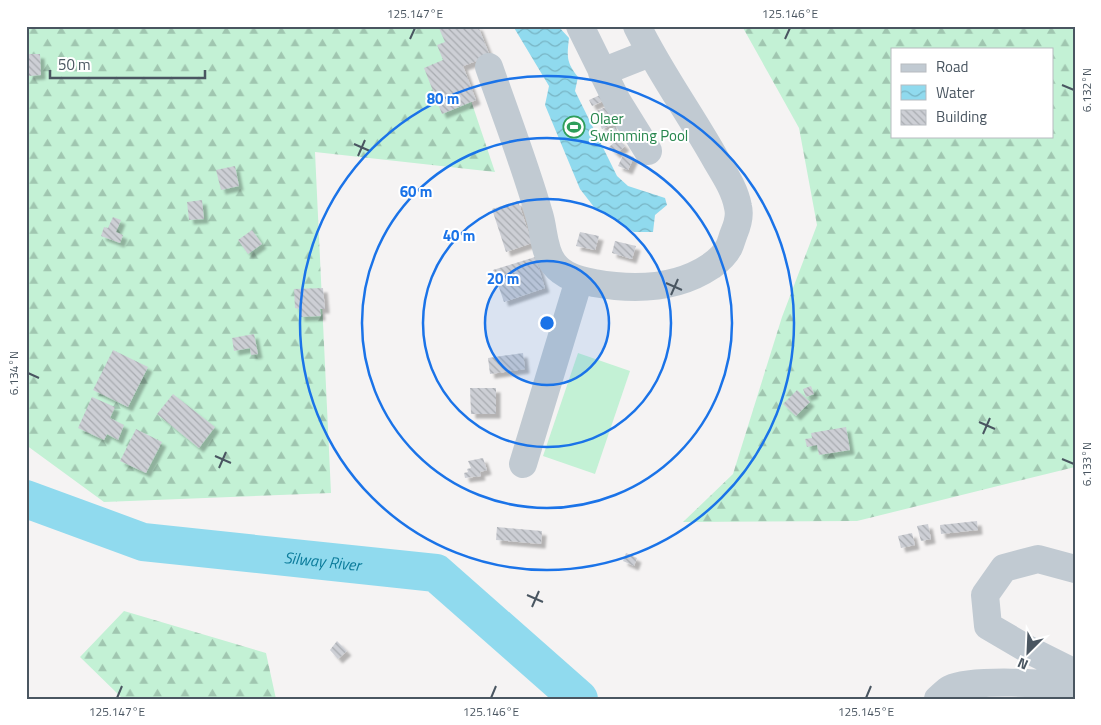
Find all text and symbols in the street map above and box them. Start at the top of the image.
text: 125.147°E [387,4,443,23]
text: 125.146°E [762,4,818,23]
scale bar [50,48,205,80]
legend [891,48,1054,138]
text: 50 m [58,53,91,76]
text: Road [936,55,968,78]
text: 6.132°N [1077,68,1096,112]
text: Water [936,81,975,104]
text: 80 m [427,87,459,110]
text: Building [936,105,987,128]
place label: Olaer Swimming Pool [590,107,688,147]
sports icon: Olaer Swimming Pool [562,115,586,139]
text: 60 m [400,180,432,203]
text: 40 m [443,224,475,247]
text: 20 m [487,267,519,290]
centre of rings [538,314,556,332]
text: 6.134°N [4,351,23,395]
text: 6.133°N [1077,442,1096,486]
water label: Silway River [283,545,364,577]
north arrow [1004,628,1054,678]
text: N [1014,653,1031,676]
text: 125.147°E [89,702,145,721]
text: 125.146°E [463,702,519,721]
text: 125.145°E [838,702,894,721]

